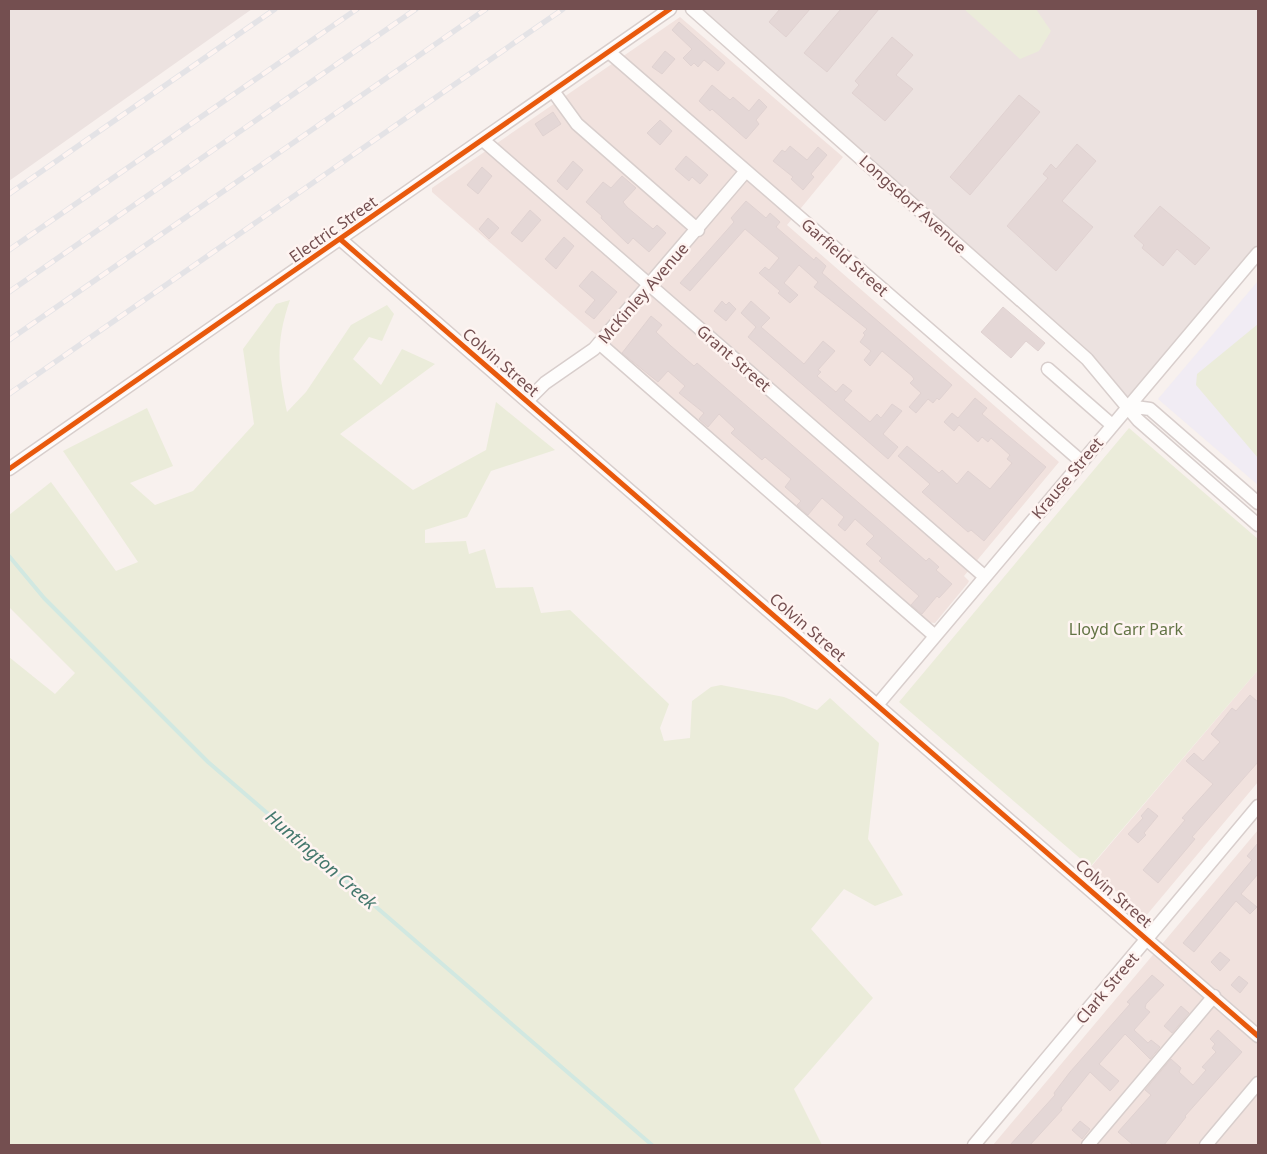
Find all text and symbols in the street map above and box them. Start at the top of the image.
street label: Longsdorf Avenue [855,150,971,258]
street label: Electric Street [285,190,382,267]
street label: Garfield Street [797,213,893,301]
street label: McKinley Avenue [593,238,693,348]
street label: Grant Street [692,320,776,396]
street label: Colvin Street [458,323,544,402]
street label: Krause Street [1026,432,1108,524]
street label: Colvin Street [765,588,851,667]
park label: Lloyd Carr Park [1069,618,1184,640]
water label: Huntington Creek [261,804,383,915]
street label: Colvin Street [1071,854,1157,933]
street label: Clark Street [1071,947,1144,1028]

